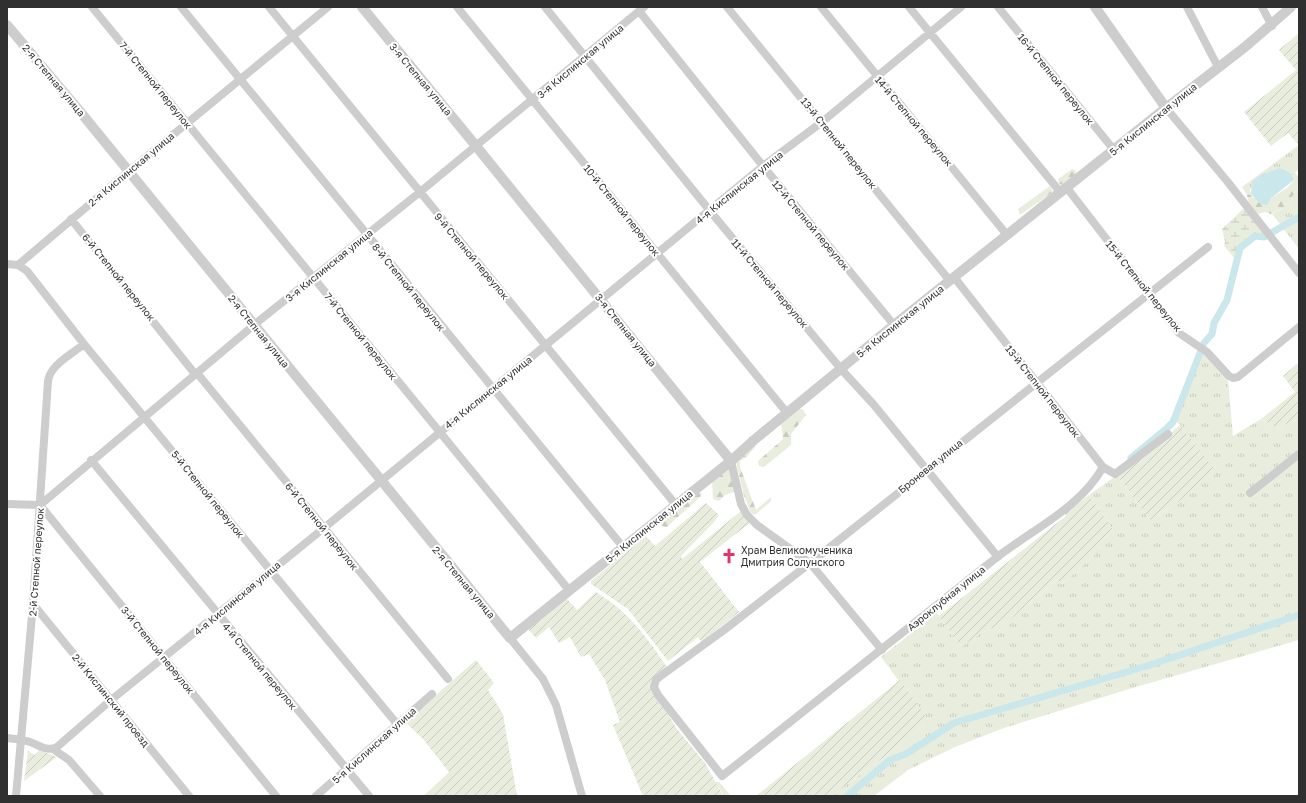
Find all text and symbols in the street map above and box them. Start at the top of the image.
street label: 3-я Кислинская улица [535,21,625,101]
street label: 16-й Степной переулок [1015,31,1097,127]
street label: 7-й Степной переулок [117,39,195,131]
street label: 3-я Степная улица [387,40,455,118]
street label: 2-я Степная улица [20,41,88,119]
street label: 14-й Степной переулок [873,73,955,169]
street label: 5-я Кислинская улица [1107,80,1199,158]
street label: 13-й Степной переулок [799,95,880,191]
street label: 2-я Кислинская улица [86,129,176,209]
street label: 4-я Кислинская улица [693,148,785,226]
street label: 10-й Степной переулок [581,162,663,258]
street label: 12-й Степной переулок [770,178,852,273]
street label: 9-й Степной переулок [432,210,512,302]
street label: 3-я Кислинская улица [283,226,375,304]
street label: 6-й Степной переулок [80,231,158,323]
street label: 11-й Степной переулок [729,236,811,330]
street label: 15-й Степной переулок [1104,238,1185,334]
street label: 8-й Степной переулок [370,241,448,333]
street label: 5-я Кислинская улица [854,282,946,360]
street label: 7-й Степной переулок [322,290,400,382]
street label: 3-я Степная улица [593,291,659,369]
street label: 2-я Степная улица [226,292,292,370]
street label: 13-й Степной переулок [1003,342,1083,440]
street label: 4-я Кислинская улица [442,353,534,431]
street label: Броневая улица [895,436,965,496]
street label: 5-й Степной переулок [169,448,247,540]
street label: 6-й Степной переулок [283,480,361,572]
street label: 5-я Кислинская улица [603,487,695,565]
street label: 2-й Степной переулок [26,507,46,617]
street label: 2-я Степная улица [430,543,498,621]
place label: Храм Великомученика Дмитрия Солунского [741,544,853,568]
church icon: Храм Великомученика Дмитрия Солунского [720,547,738,565]
street label: 4-я Кислинская улица [191,558,283,638]
street label: Аэроклубная улица [905,563,987,633]
street label: 3-й Степной переулок [119,604,197,696]
street label: 4-й Степной переулок [220,620,300,712]
street label: 2-й Кислинский проезд [70,651,152,749]
street label: 5-я Кислинская улица [330,704,418,786]

